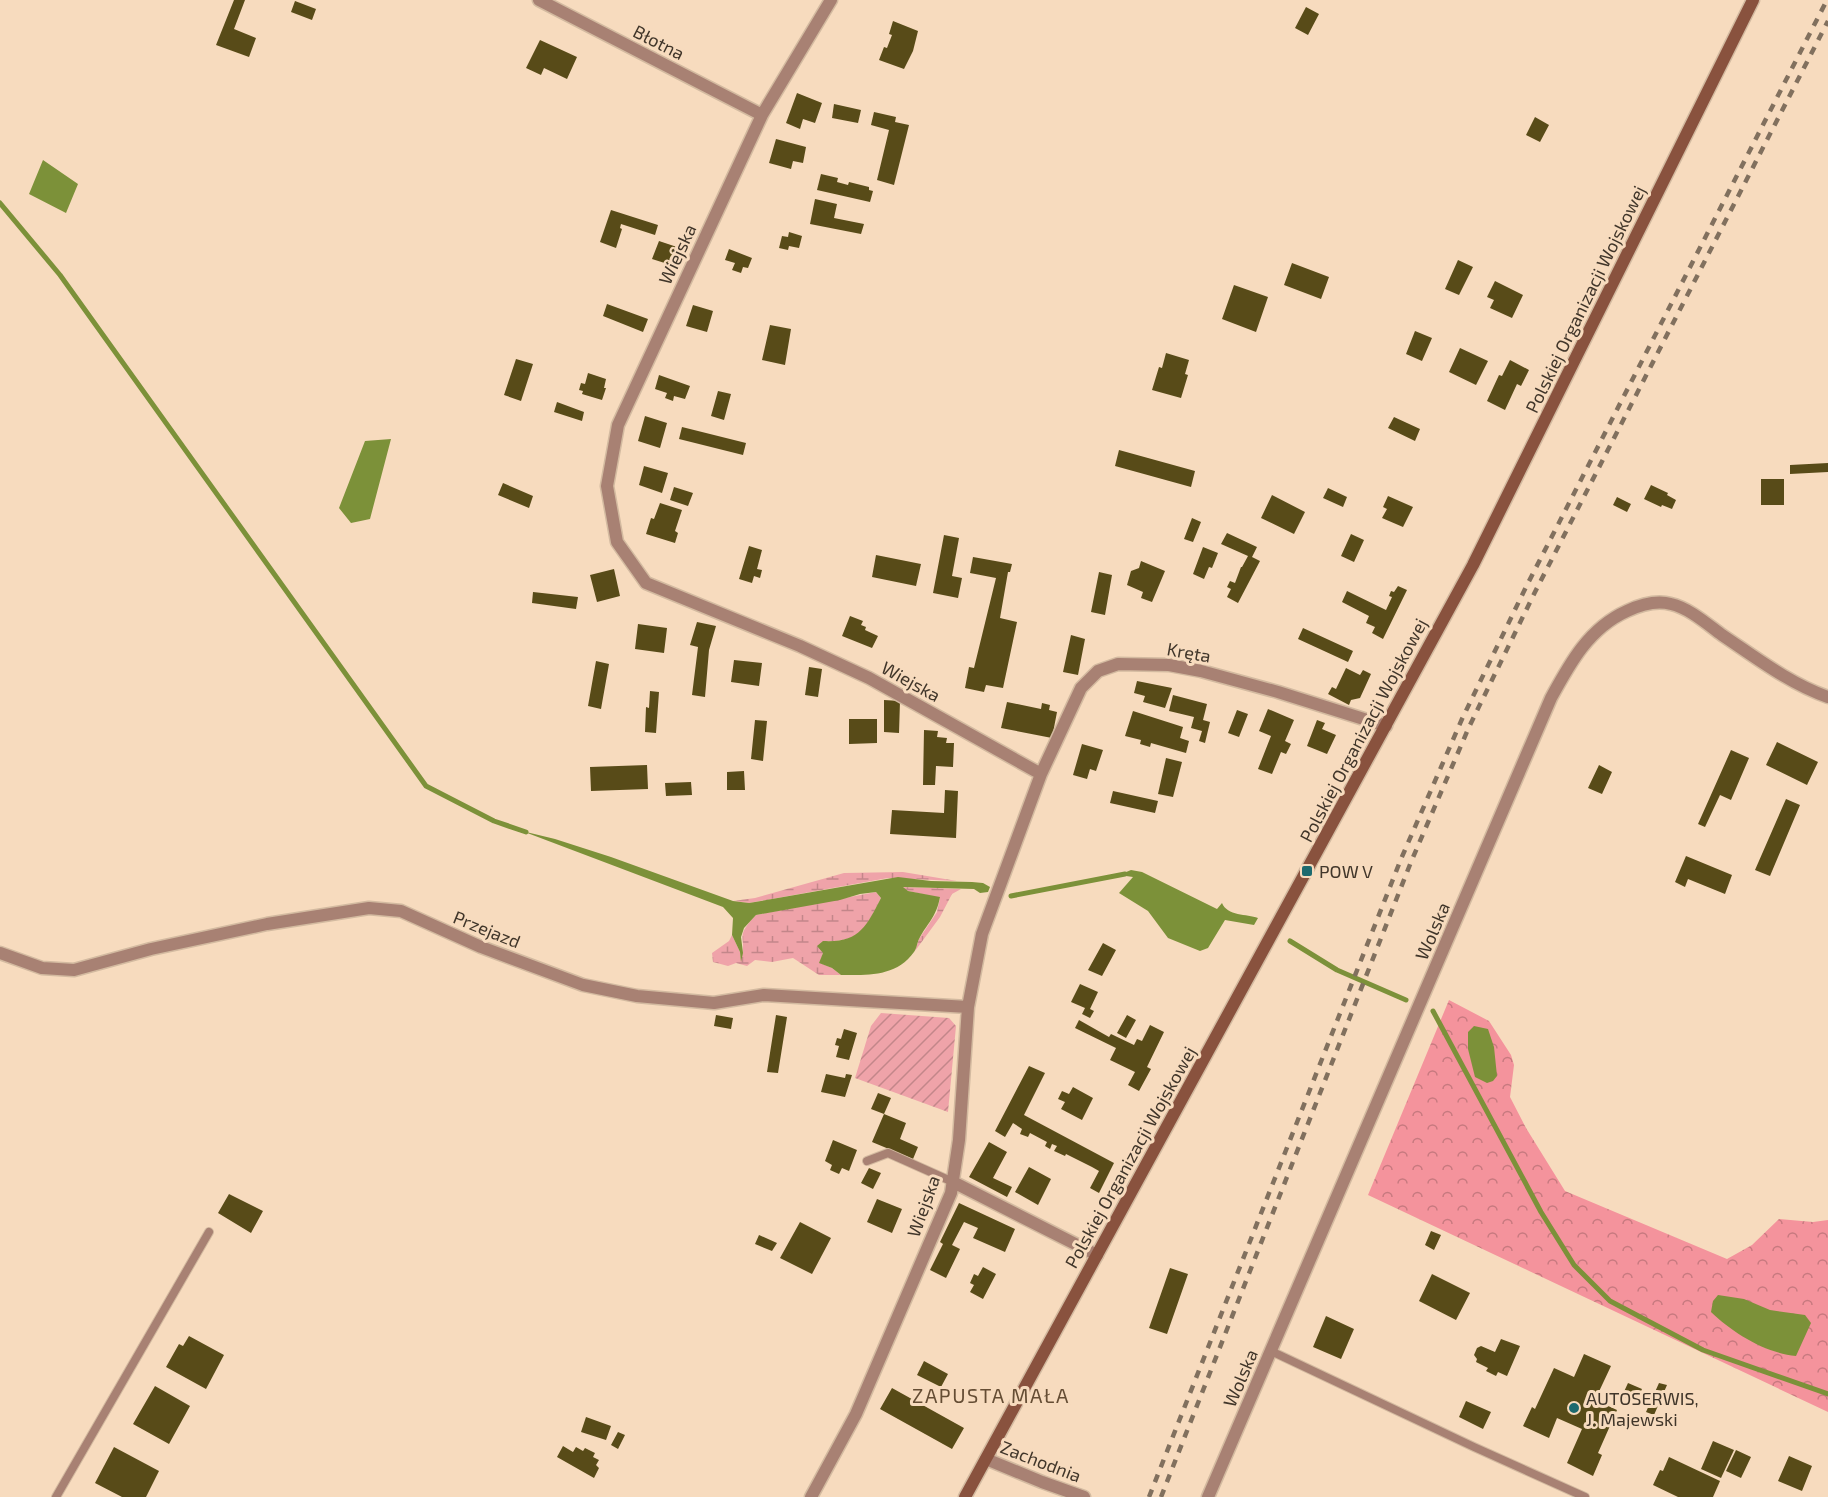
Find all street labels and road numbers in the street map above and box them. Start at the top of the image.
street label: Błotna [630,20,688,64]
street label: Polskiej Organizacji Wojskowej [1520,182,1650,416]
street label: Wiejska [654,220,700,288]
street label: Polskiej Organizacji Wojskowej [1295,614,1431,846]
street label: Kręta [1165,637,1213,667]
street label: Wiejska [878,656,944,706]
street label: Wolska [1410,899,1454,963]
street label: Przejazd [450,906,524,952]
street label: Polskiej Organizacji Wojskowej [1060,1042,1200,1272]
street label: Wiejska [902,1172,944,1240]
street label: Wolska [1218,1346,1262,1410]
street label: Zachodnia [998,1436,1084,1486]

